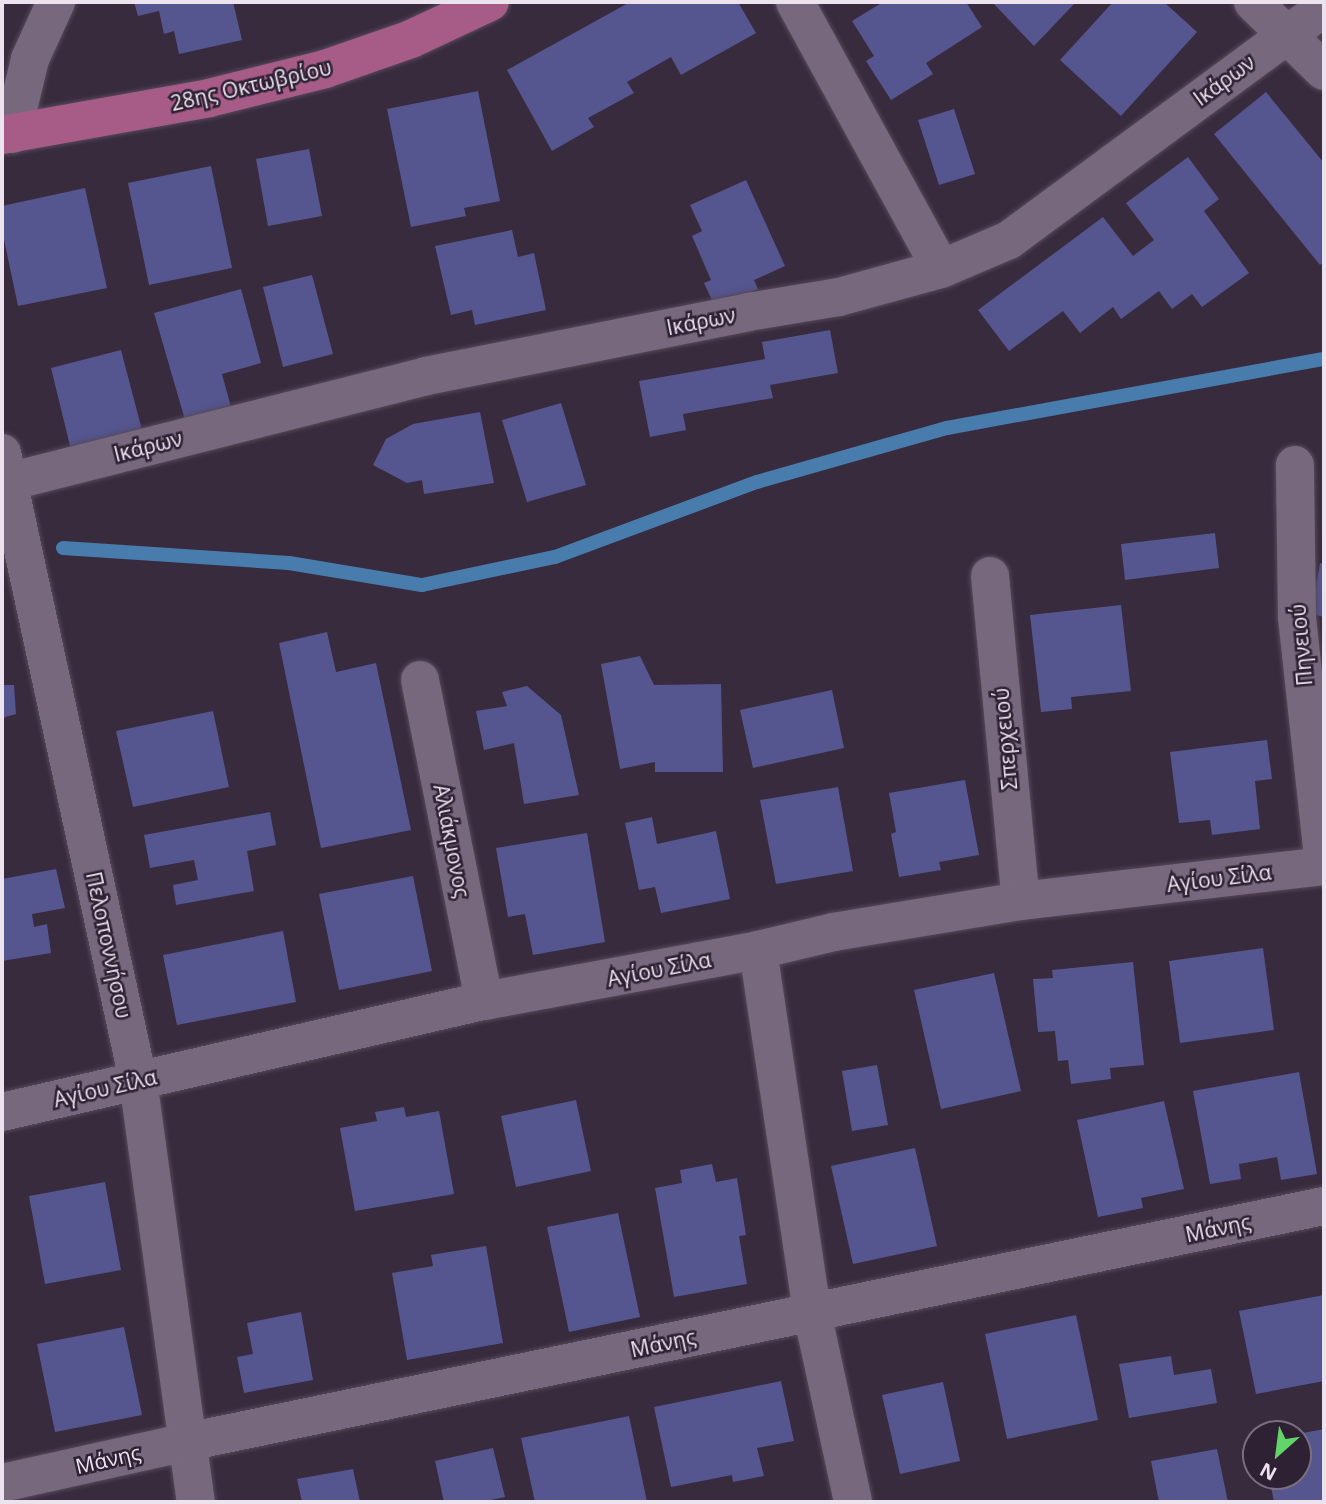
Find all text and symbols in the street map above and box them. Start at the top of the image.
street label: Ικάρων [1188,49,1260,111]
street label: 28ης Οκτωβρίου [168,54,334,116]
street label: Ικάρων [664,302,738,340]
street label: Ικάρων [111,425,185,467]
street label: Πηνειού [1285,603,1317,687]
street label: Σπερχειού [988,687,1022,791]
street label: Αλιάκμονος [429,782,475,900]
street label: Αγίου Σίλα [1165,859,1273,897]
street label: Πελοποννήσου [81,869,137,1021]
street label: Αγίου Σίλα [605,947,713,991]
street label: Αγίου Σίλα [51,1064,159,1112]
street label: Μάνης [1183,1209,1253,1247]
street label: Μάνης [628,1324,698,1362]
north arrow [1242,1420,1312,1490]
street label: Μάνης [73,1439,143,1479]
text: N [1255,1457,1281,1487]

